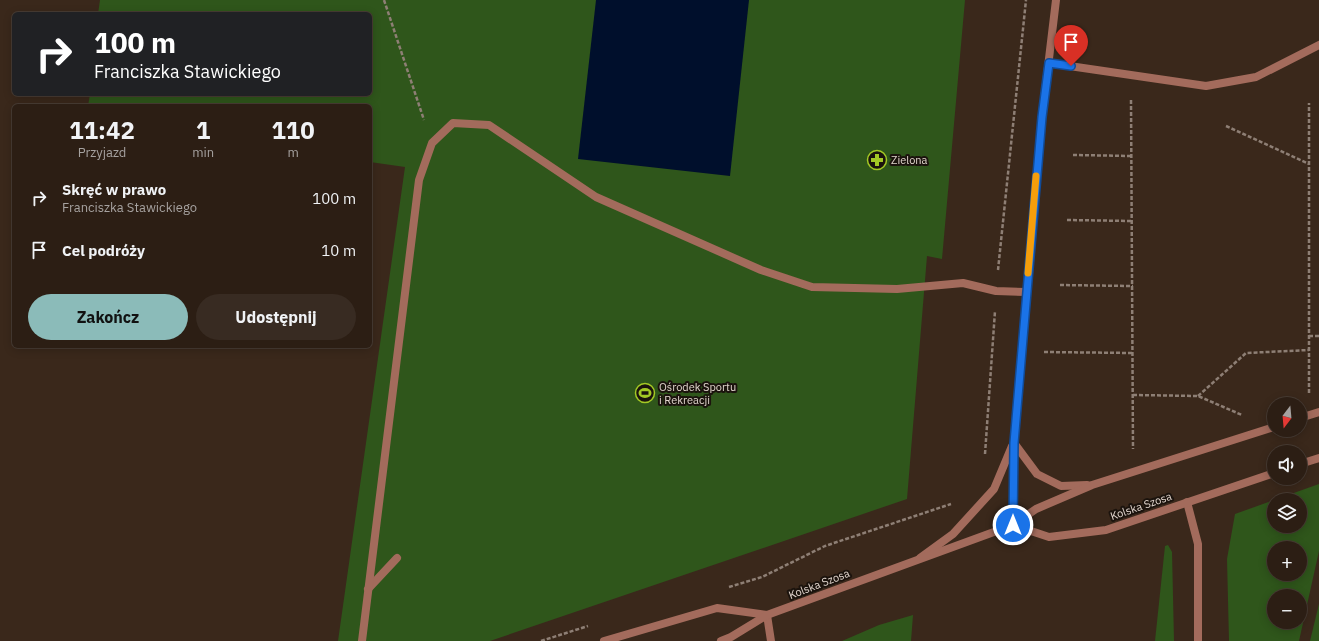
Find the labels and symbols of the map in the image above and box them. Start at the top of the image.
pin [1054,25,1088,66]
pharmacy icon: Zielona [866,149,888,171]
place label: Zielona [891,153,928,167]
place label: Ośrodek Sportu i Rekreacji [659,380,736,407]
sports icon: Ośrodek Sportu i Rekreacji [634,382,656,404]
north arrow [1267,397,1307,437]
street label: Kolska Szosa [1108,489,1174,523]
position arrow [992,504,1034,546]
street label: Kolska Szosa [787,566,852,602]

